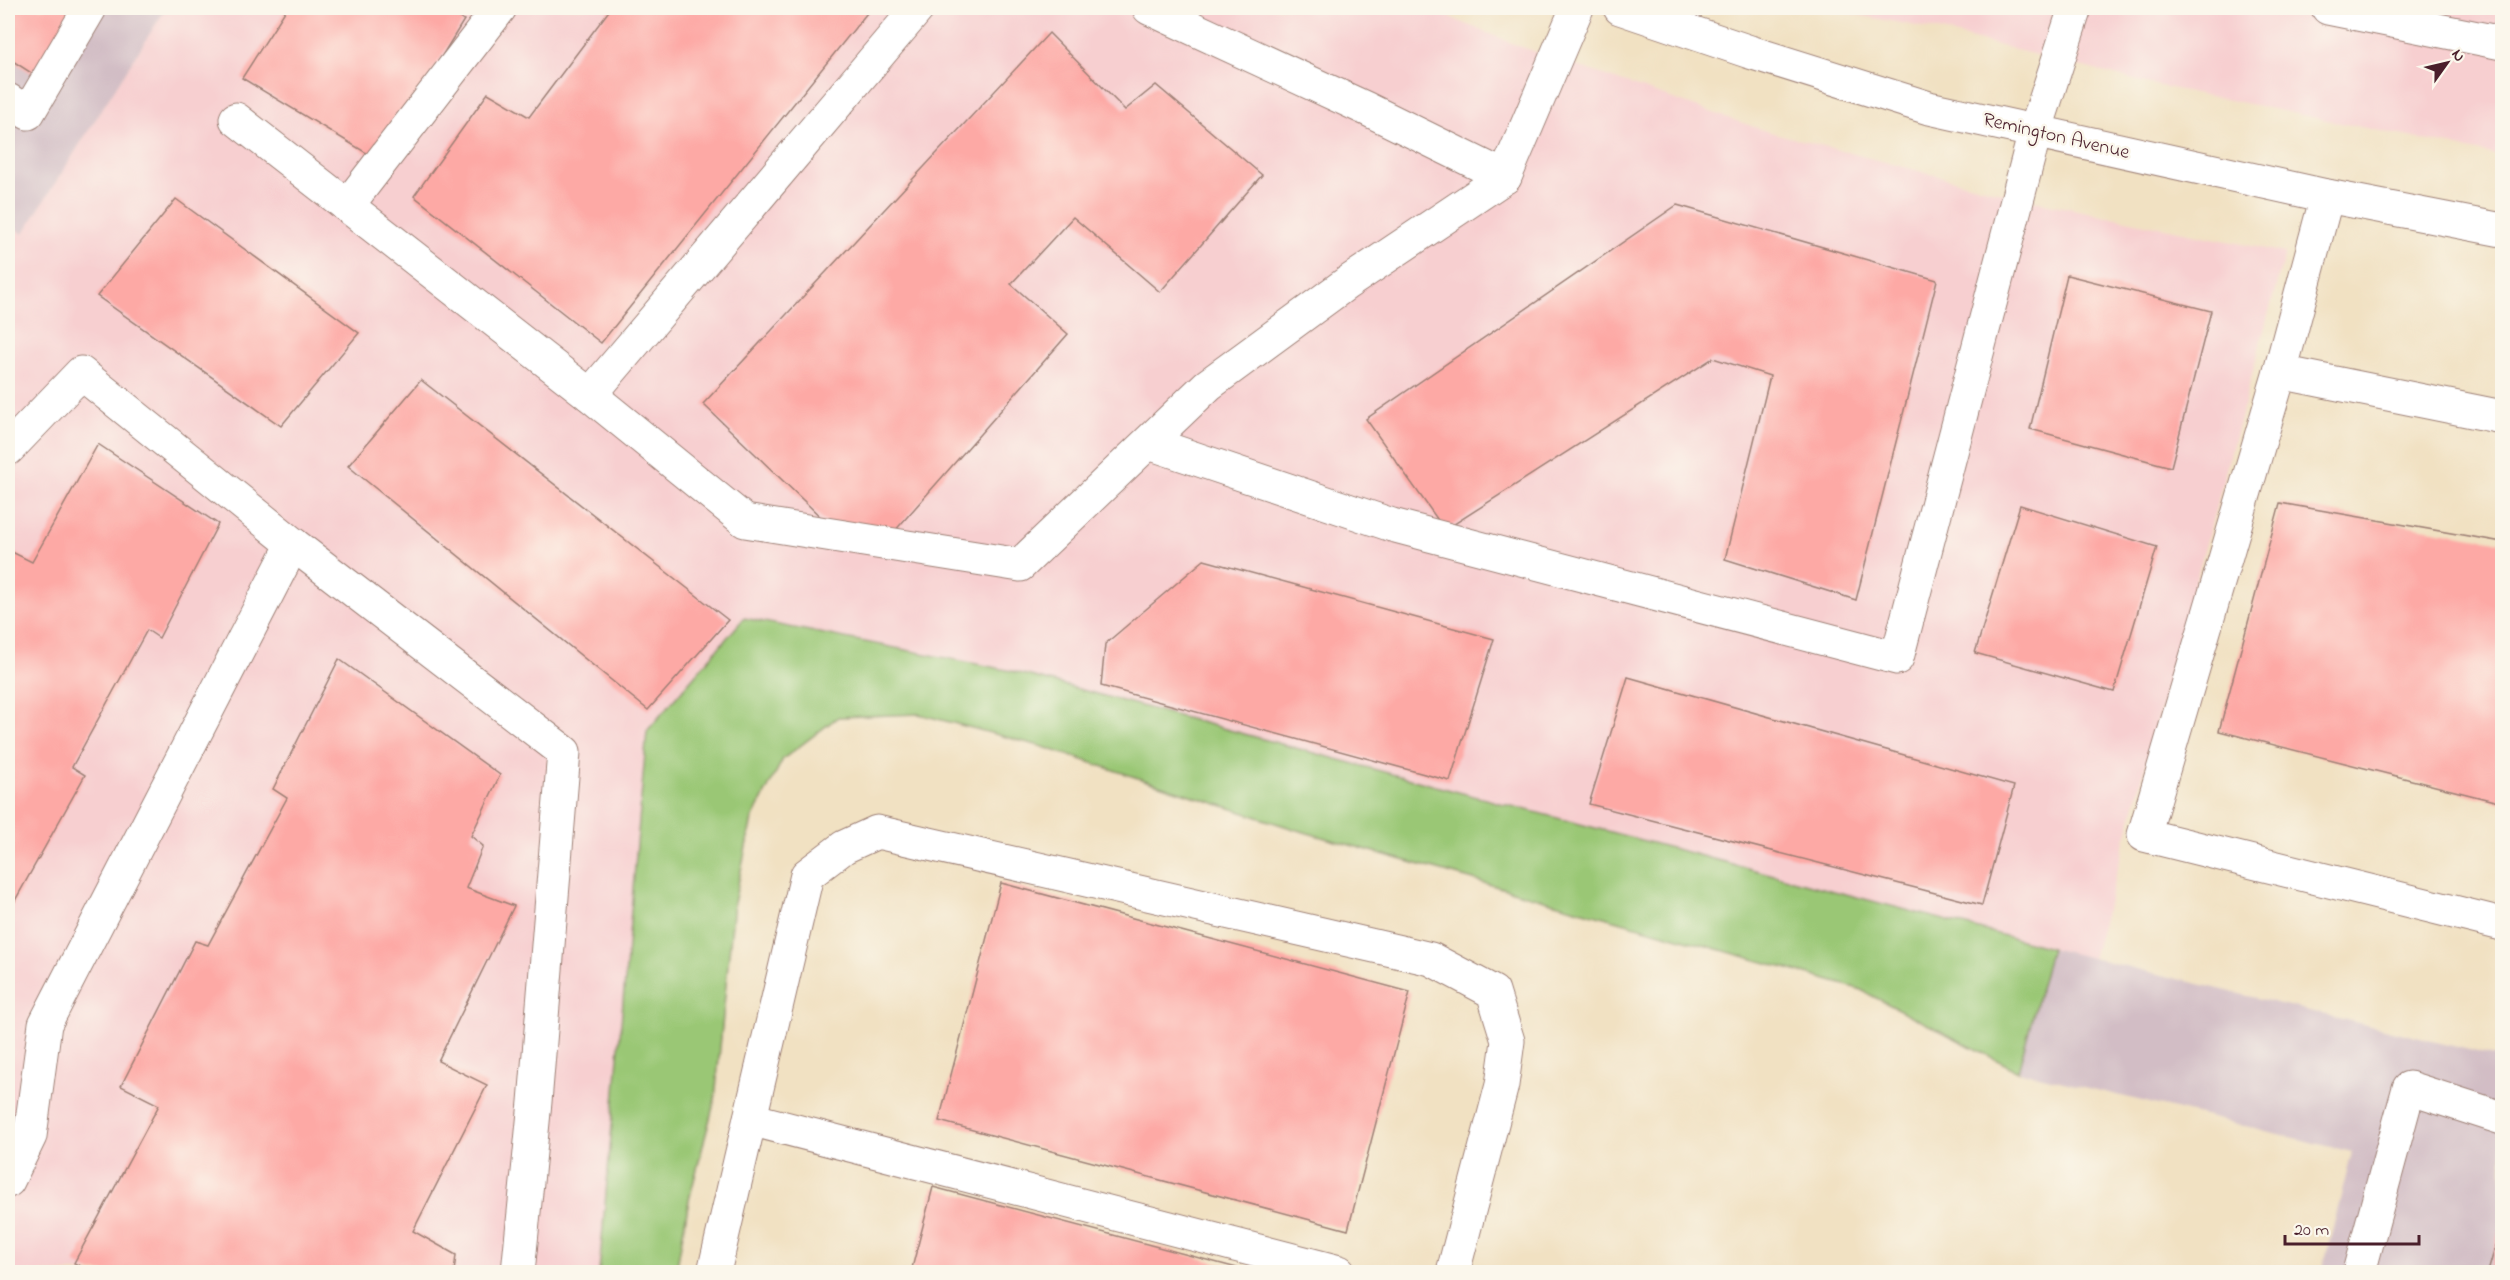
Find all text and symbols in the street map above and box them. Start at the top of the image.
north arrow [2417,33,2477,93]
text: N [2445,45,2471,67]
street label: Remington Avenue [1980,106,2132,169]
scale bar [2285,1208,2418,1246]
text: 20 m [2294,1218,2329,1244]

